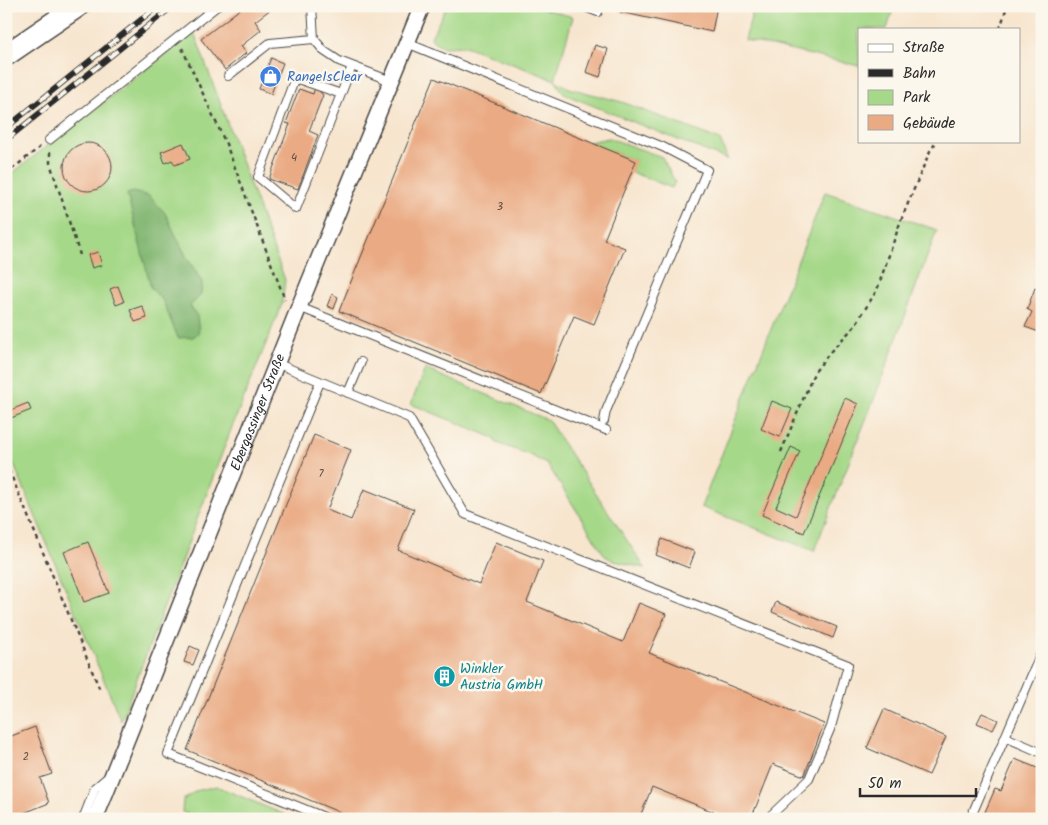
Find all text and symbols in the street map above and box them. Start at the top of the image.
legend [858,28,1020,142]
text: Straße [903,36,945,60]
text: Bahn [903,62,936,86]
shop icon: RangeIsClear [259,64,283,88]
place label: RangeIsClear [287,66,363,88]
text: Park [903,86,931,110]
text: Gebäude [903,112,956,136]
house number: 4 [291,149,297,167]
house number: 3 [497,198,503,216]
street label: Ebergassinger Straße [225,350,292,474]
house number: 7 [318,465,324,483]
place label: Winkler Austria GmbH [460,658,543,696]
building icon: Winkler Austria GmbH [432,664,456,688]
house number: 2 [23,748,29,766]
scale bar [860,765,977,797]
text: 50 m [868,772,902,796]

